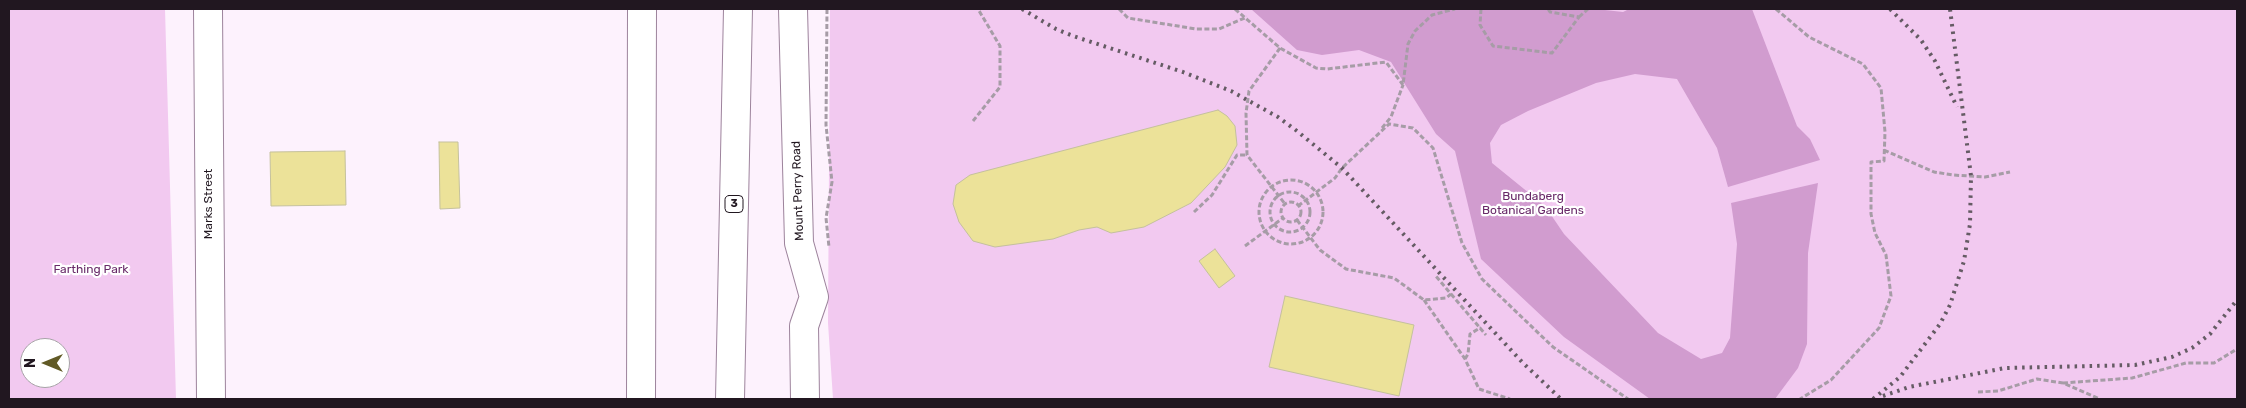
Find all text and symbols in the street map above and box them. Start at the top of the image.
street label: Mount Perry Road [789,141,807,241]
street label: Marks Street [202,169,216,239]
park label: Bundaberg Botanical Gardens [1482,190,1584,218]
road number: 3 [725,195,743,212]
park label: Farthing Park [53,263,129,277]
north arrow [20,338,70,388]
text: N [22,358,39,368]

